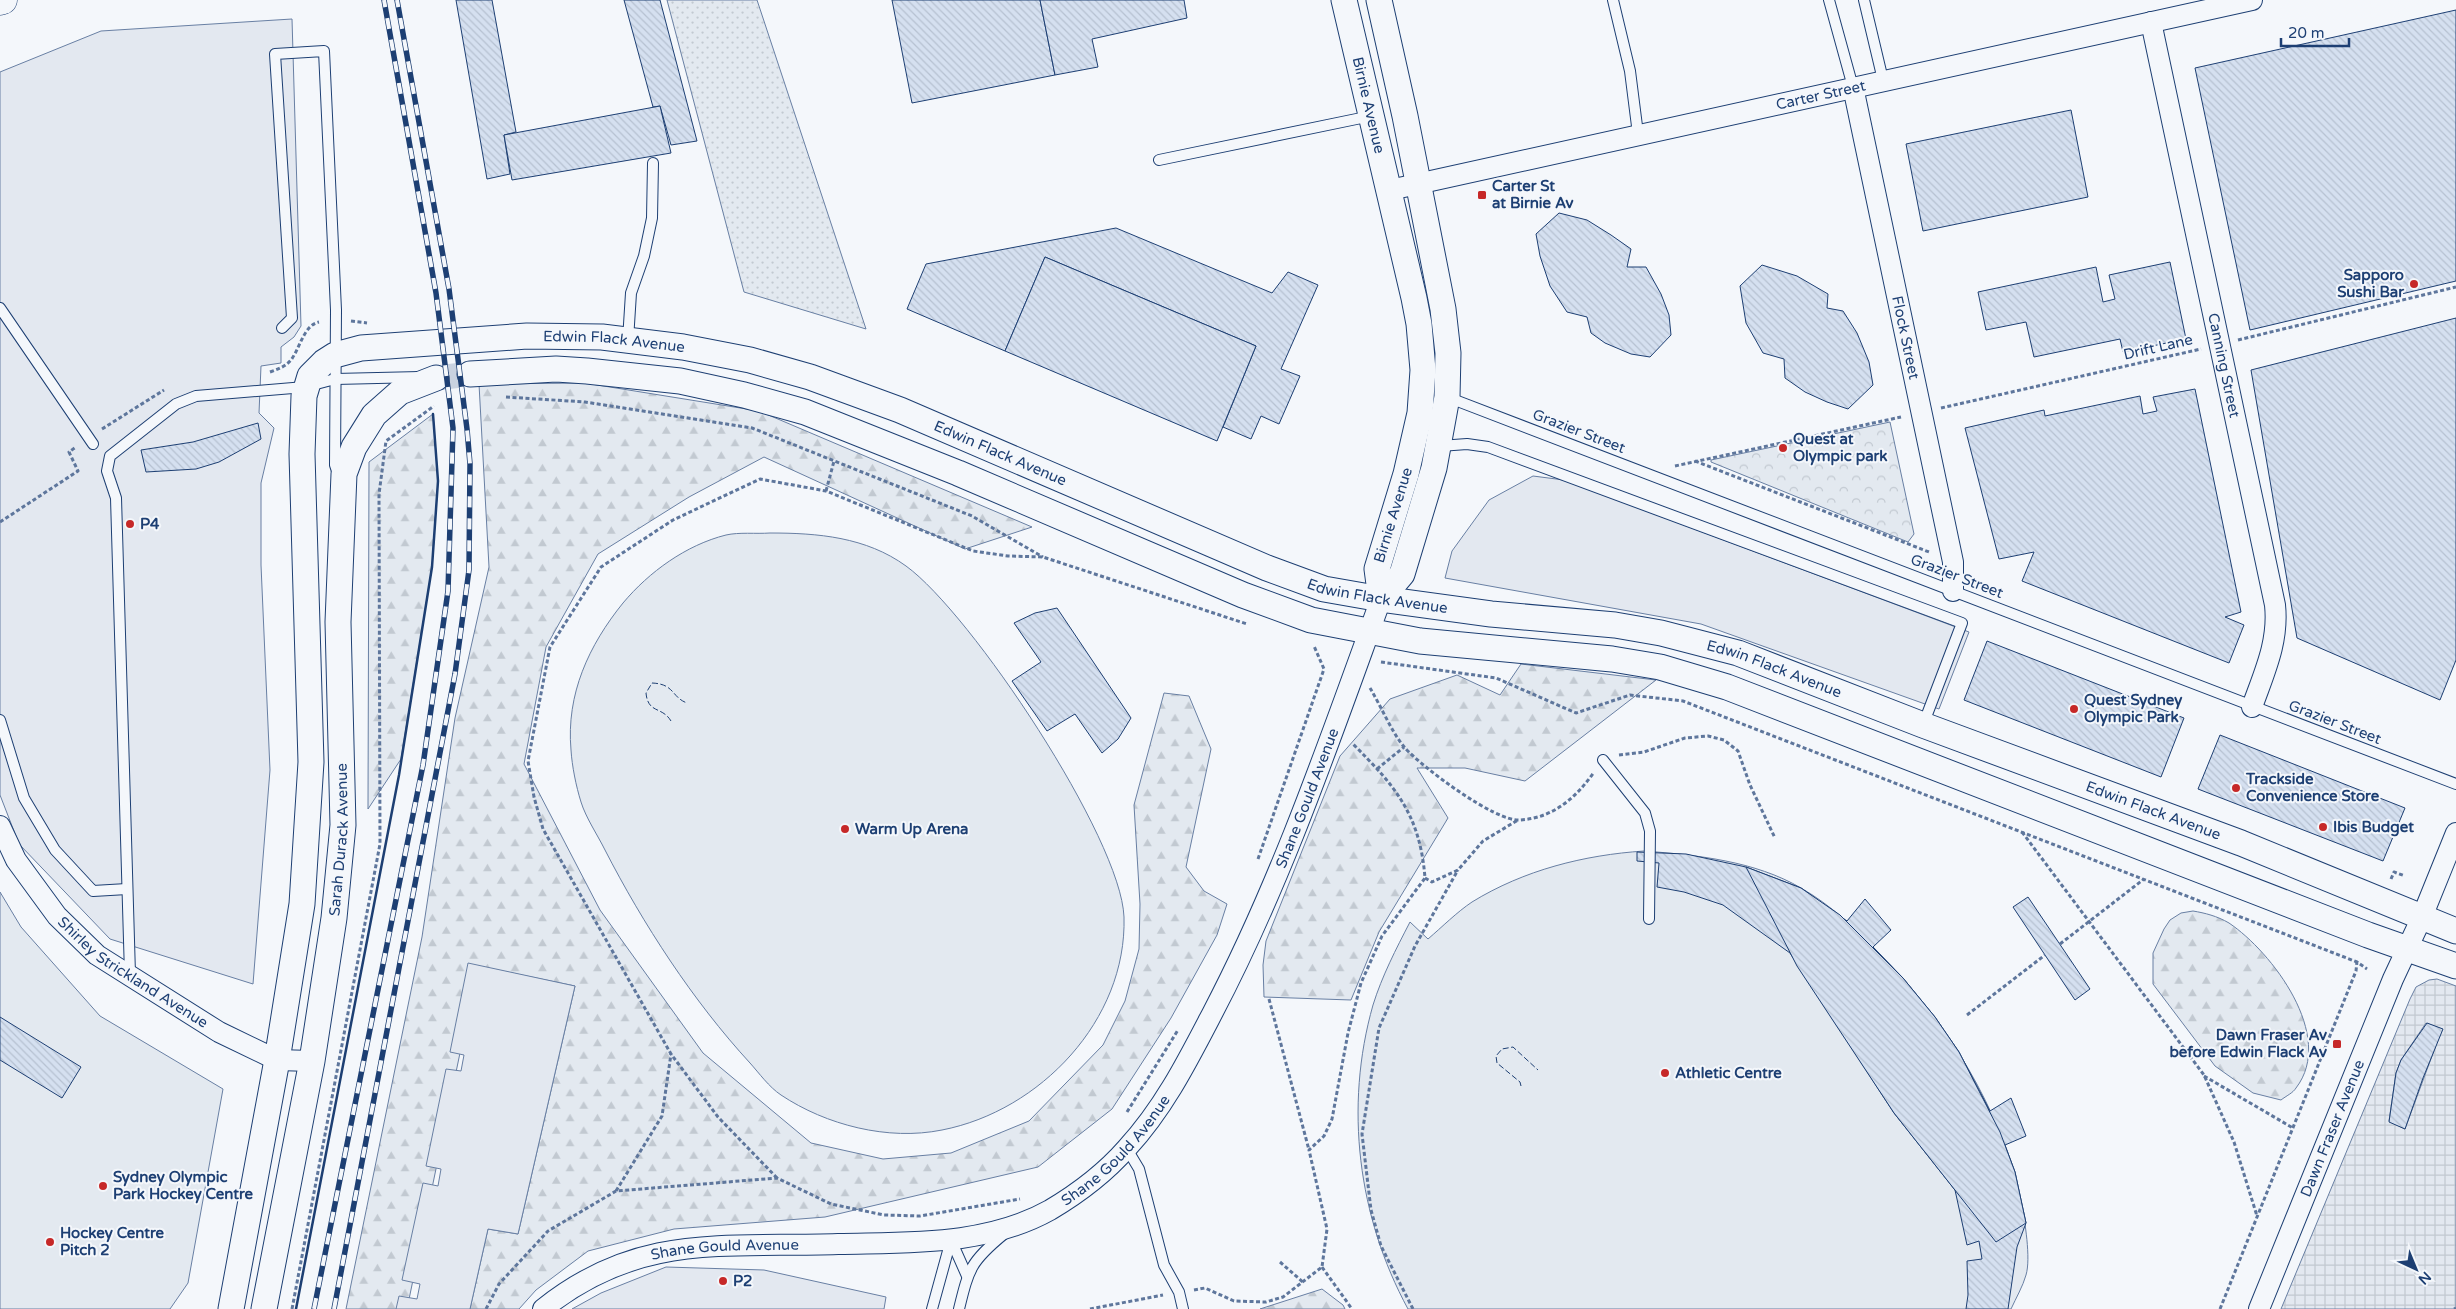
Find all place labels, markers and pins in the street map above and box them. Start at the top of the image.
place label: Carter St at Birnie Av [1492,177,1574,212]
marker: Carter St at Birnie Av [1476,189,1488,201]
place label: Sapporo Sushi Bar [2337,266,2404,301]
marker: Sapporo Sushi Bar [2408,278,2420,290]
place label: Quest at Olympic park [1793,430,1888,466]
marker: Quest at Olympic park [1777,442,1789,454]
place label: P4 [140,515,160,533]
marker: P4 [124,518,136,530]
place label: Quest Sydney Olympic Park [2084,691,2182,727]
marker: Quest Sydney Olympic Park [2068,703,2080,715]
place label: Trackside Convenience Store [2245,770,2380,805]
marker: Trackside Convenience Store [2230,782,2242,794]
place label: Ibis Budget [2333,818,2414,837]
place label: Warm Up Arena [855,820,969,839]
marker: Ibis Budget [2317,821,2329,833]
marker: Warm Up Arena [839,823,851,835]
place label: Dawn Fraser Av before Edwin Flack Av [2169,1026,2327,1061]
marker: Dawn Fraser Av before Edwin Flack Av [2331,1038,2343,1050]
place label: Athletic Centre [1675,1064,1782,1082]
marker: Athletic Centre [1659,1067,1671,1079]
place label: Sydney Olympic Park Hockey Centre [113,1168,253,1204]
marker: Sydney Olympic Park Hockey Centre [97,1180,109,1192]
place label: Hockey Centre Pitch 2 [60,1224,165,1259]
marker: Hockey Centre Pitch 2 [44,1236,56,1248]
place label: P2 [733,1272,753,1290]
marker: P2 [717,1275,729,1287]

